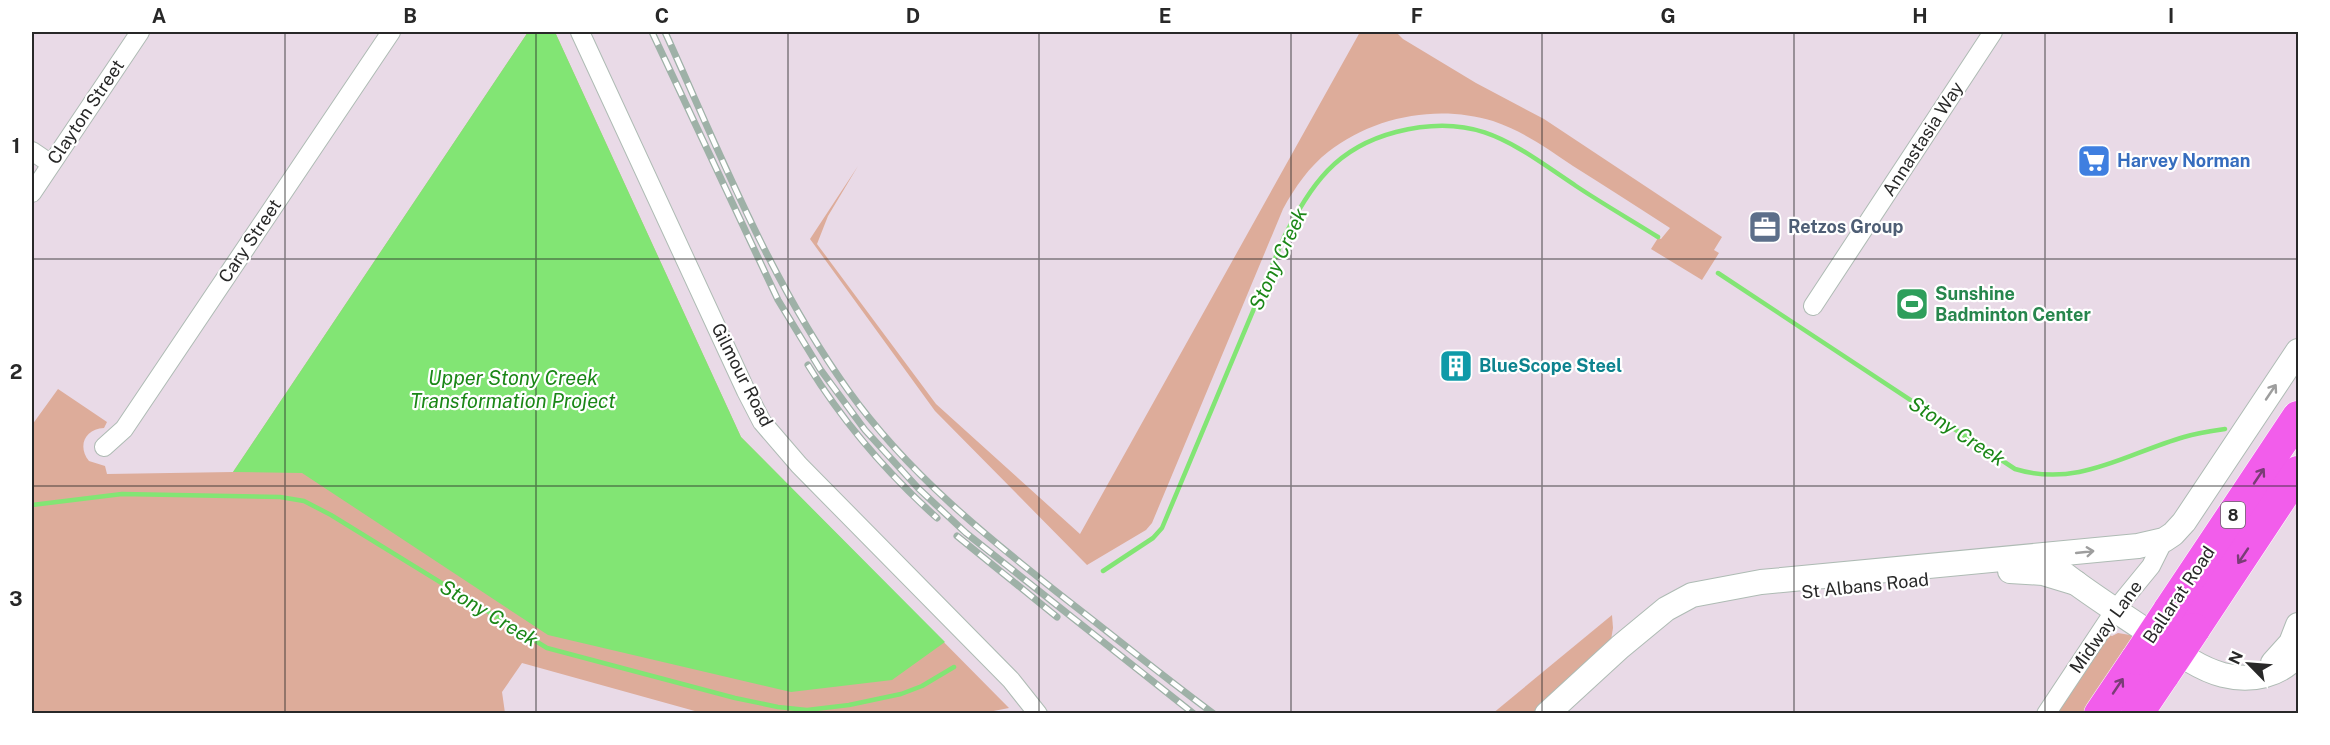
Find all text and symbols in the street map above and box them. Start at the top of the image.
text: A [152,4,166,28]
text: B [403,4,417,28]
text: C [655,4,669,28]
text: D [906,4,920,28]
text: E [1159,4,1171,28]
text: F [1411,4,1423,28]
text: G [1660,4,1676,28]
text: H [1912,4,1928,28]
text: I [2168,4,2174,28]
street label: Clayton Street [43,56,128,168]
street label: Annastasia Way [1878,77,1968,200]
text: 1 [12,134,20,158]
supermarket icon: Harvey Norman [2076,143,2112,179]
place label: Harvey Norman [2117,150,2250,171]
street label: Cary Street [214,195,285,286]
water label: Stony Creek [1244,204,1312,314]
office icon: Retzos Group [1747,209,1783,245]
place label: Retzos Group [1788,216,1903,237]
place label: Sunshine Badminton Center [1935,283,2091,325]
sports icon: Sunshine Badminton Center [1894,286,1930,322]
street label: Gilmour Road [707,319,778,430]
building icon: BlueScope Steel [1438,348,1474,384]
place label: BlueScope Steel [1479,355,1622,376]
text: 2 [10,360,22,384]
water label: Upper Stony Creek Transformation Project [410,366,616,413]
one-way arrow [2265,384,2277,400]
water label: Stony Creek [1904,391,2010,471]
one-way arrow [2253,468,2265,485]
road number: 8 [2221,502,2245,528]
street label: Ballarat Road [2138,542,2219,647]
one-way arrow [2074,546,2094,557]
one-way arrow [2237,547,2249,564]
street label: St Albans Road [1800,568,1930,603]
water label: Stony Creek [436,574,542,652]
street label: Midway Lane [2065,576,2146,677]
text: 3 [9,587,23,611]
north arrow [2219,634,2279,694]
text: N [2225,648,2247,668]
one-way arrow [2112,678,2125,695]

